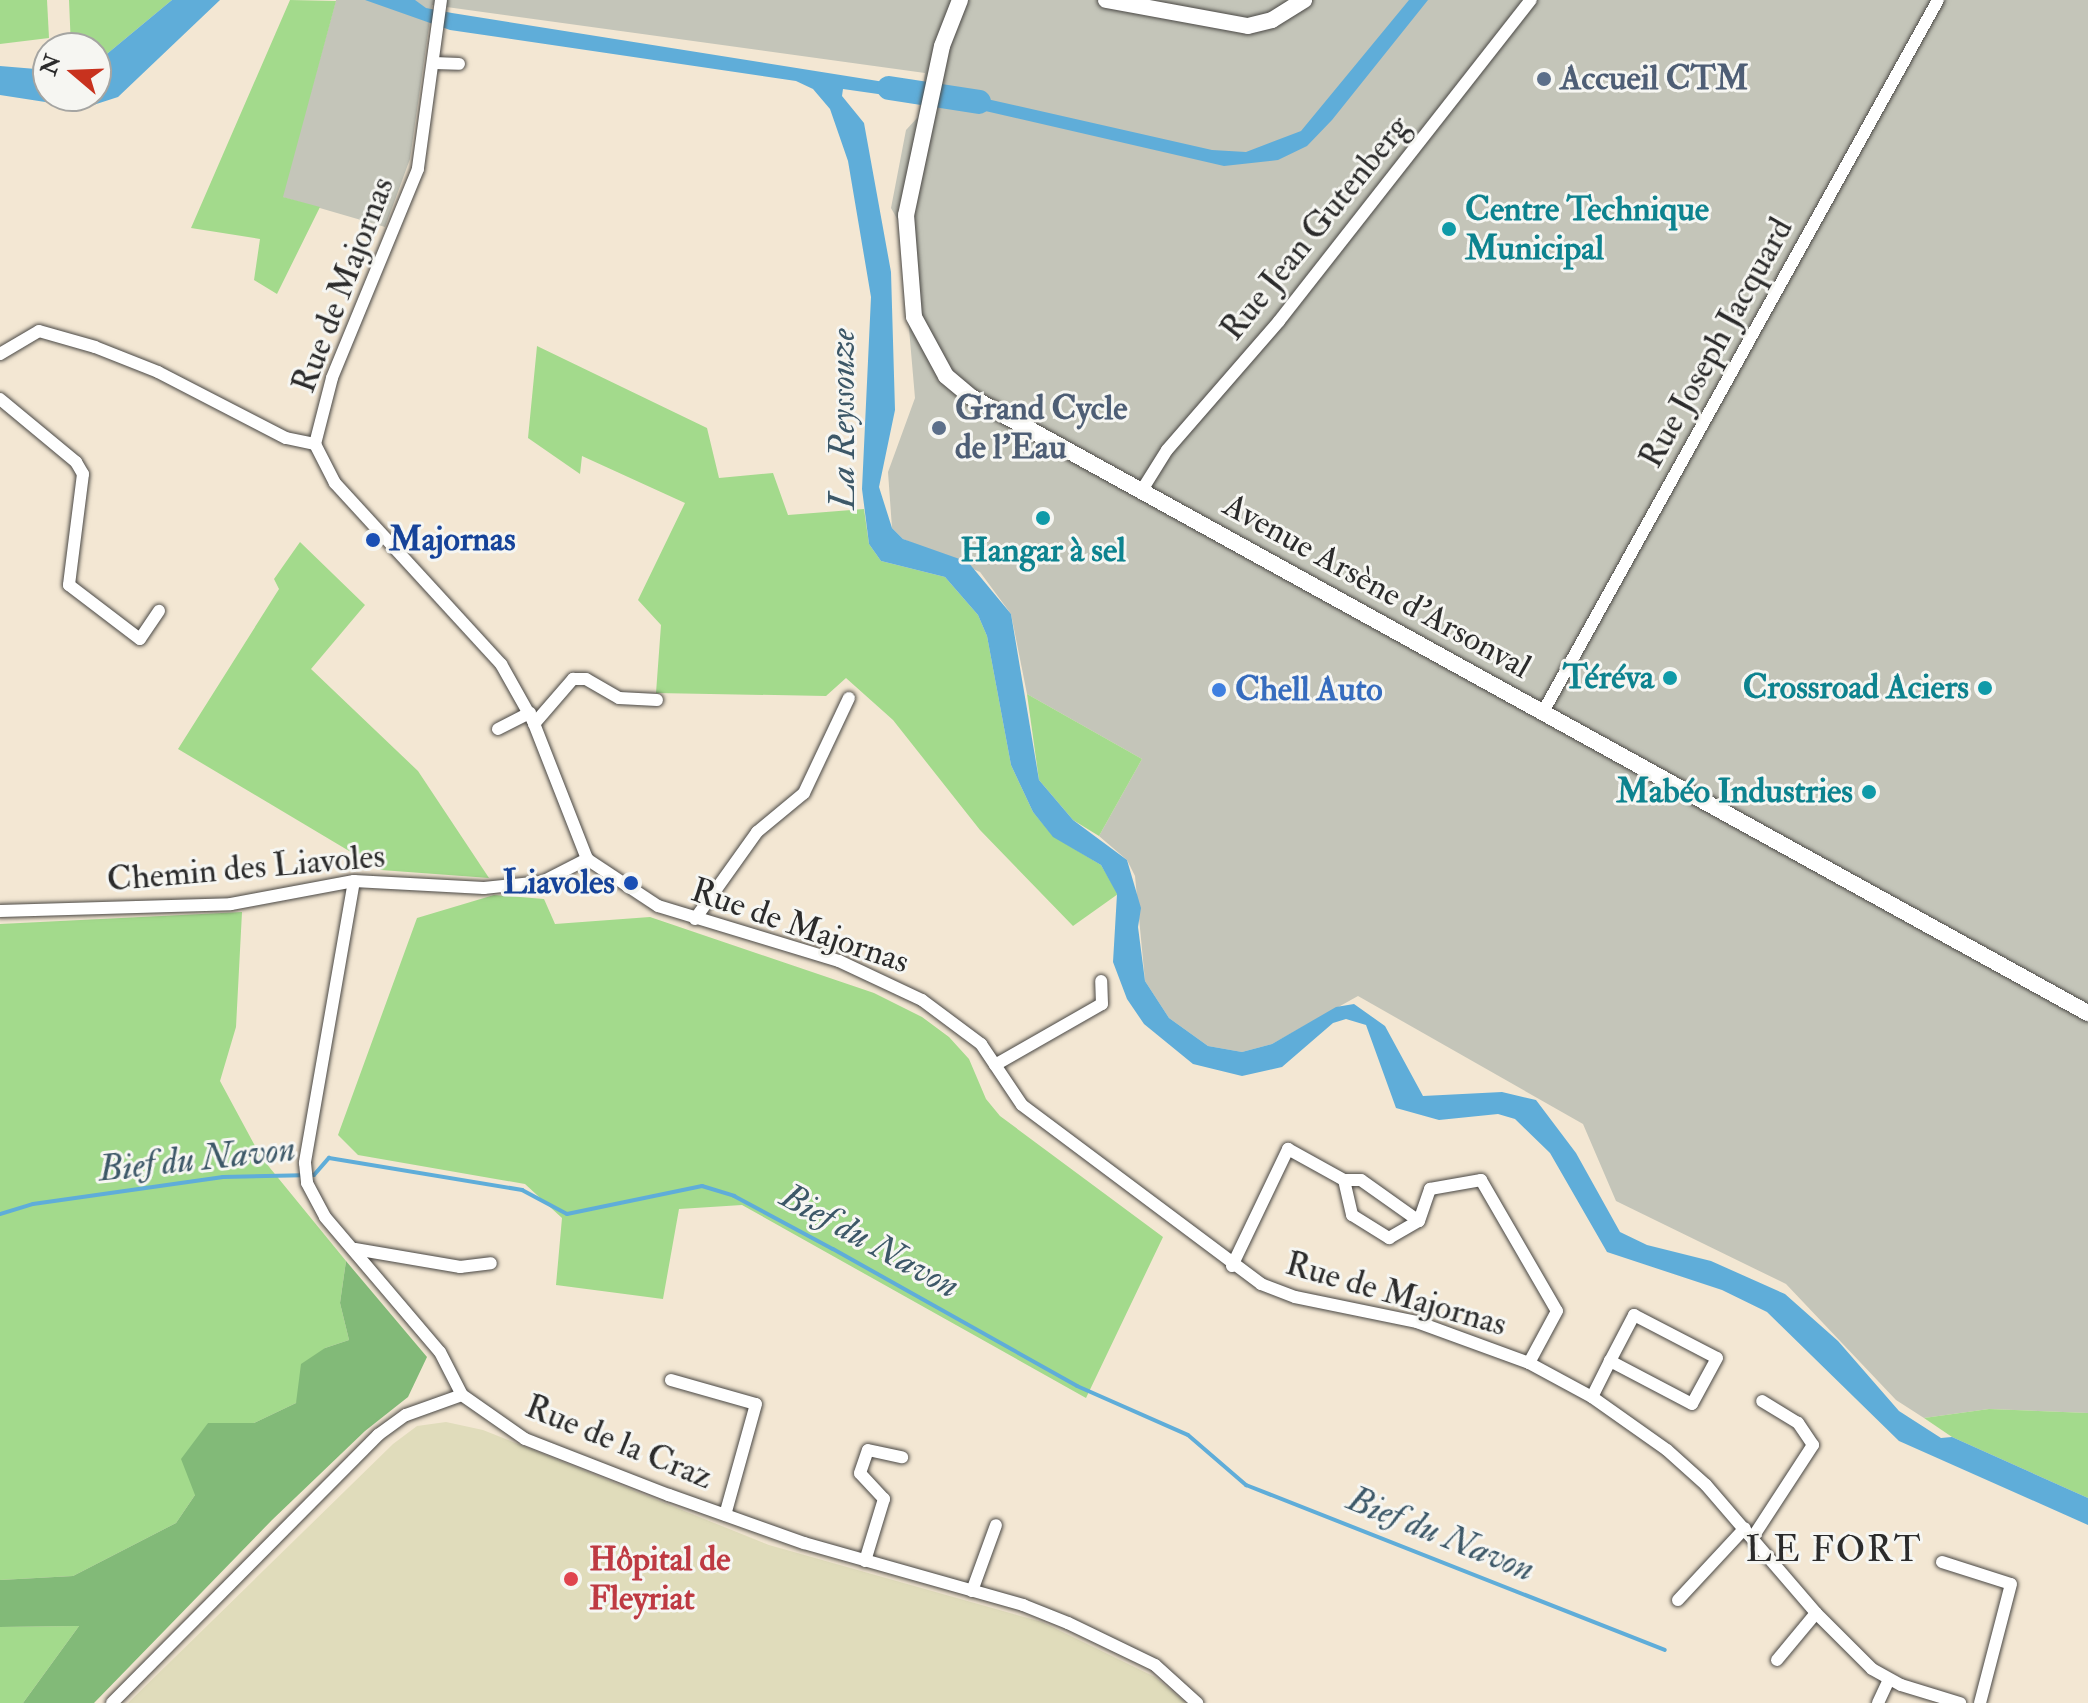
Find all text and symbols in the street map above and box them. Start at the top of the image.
north arrow [32,32,112,112]
text: N [35,51,68,79]
place label: Accueil CTM [1560,59,1749,99]
marker: Accueil CTM [1535,70,1553,88]
street label: Rue Jean Gutenberg [1212,107,1418,349]
street label: Rue de Majornas [283,171,403,399]
place label: Centre Technique Municipal [1465,189,1709,268]
street label: Rue Joseph Jacquard [1630,211,1802,475]
marker: Centre Technique Municipal [1440,220,1458,238]
water label: La Reyssouze [821,329,865,509]
place label: Grand Cycle de l'Eau [955,388,1127,468]
marker: Grand Cycle de l'Eau [930,419,948,437]
street label: Avenue Arsène d'Arsonval [1216,484,1538,688]
marker: Hangar à sel [1034,509,1052,527]
place label: Majornas [389,520,516,560]
marker: Majornas [364,531,382,549]
place label: Hangar à sel [960,531,1126,571]
place label: Téréva [1563,658,1654,698]
place label: Crossroad Aciers [1743,668,1969,708]
marker: Téréva [1661,669,1679,687]
place label: Chell Auto [1235,670,1383,710]
marker: Crossroad Aciers [1976,679,1994,697]
marker: Chell Auto [1210,681,1228,699]
place label: Mabéo Industries [1616,772,1853,812]
marker: Mabéo Industries [1860,783,1878,801]
street label: Chemin des Liavoles [105,836,387,900]
place label: Liavoles [503,863,615,903]
street label: Rue de Majornas [686,870,914,982]
marker: Liavoles [622,874,640,892]
water label: Bief du Navon [97,1127,297,1191]
water label: Bief du Navon [773,1174,967,1308]
street label: Rue de Majornas [1281,1243,1511,1345]
street label: Rue de la Craz [519,1386,719,1498]
water label: Bief du Navon [1341,1477,1541,1591]
district label: LE FORT [1746,1528,1922,1572]
place label: Hôpital de Fleyriat [589,1539,730,1618]
marker: Hôpital de Fleyriat [560,1568,582,1590]

